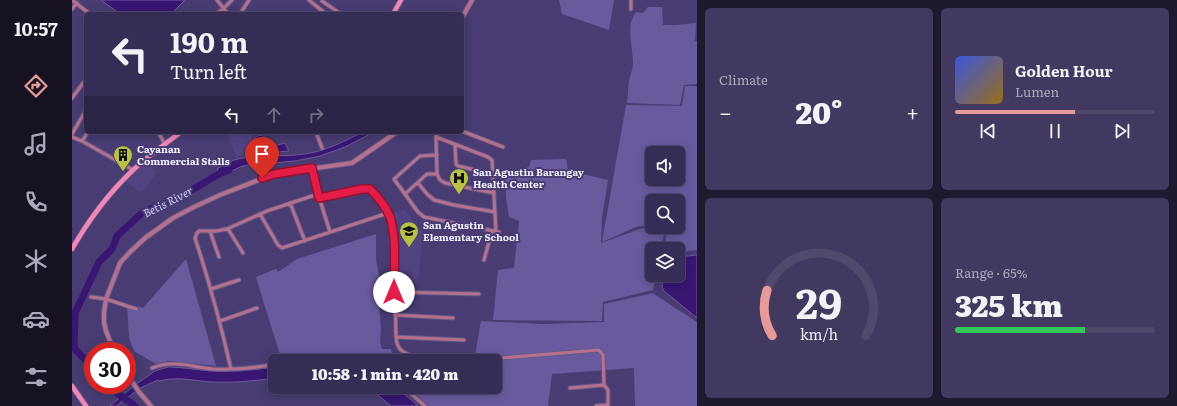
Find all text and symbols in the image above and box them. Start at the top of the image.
text: 10:57 [14,15,58,42]
text: 190 m [170,20,248,62]
icon: left [104,28,156,80]
text: Turn left [170,58,247,85]
text: Golden Hour [1015,59,1113,82]
text: Climate [719,70,768,89]
icon: directions [22,72,50,100]
text: Lumen [1015,82,1059,101]
text: 20° [795,89,843,133]
text: − [719,95,732,128]
text: + [906,95,919,128]
icon: left [221,104,243,126]
icon: ahead [263,104,285,126]
icon: right [305,104,327,126]
icon: previous [977,120,999,142]
icon: pause [1044,120,1066,142]
icon: next [1111,120,1133,142]
icon: music [22,130,50,158]
pin [245,137,279,178]
place label: Cayanan Commercial Stalls [137,141,230,168]
icon: arrive [251,143,273,165]
building icon: Cayanan Commercial Stalls [112,144,134,172]
map controls [645,146,685,282]
button: sound [645,146,685,186]
place label: San Agustin Barangay Health Center [473,164,585,191]
hospital icon: San Agustin Barangay Health Center [448,167,470,195]
water label: Betis River [140,182,195,221]
icon: phone [22,188,50,216]
button: search [645,194,685,234]
place label: San Agustin Elementary School [423,217,519,244]
school or university icon: San Agustin Elementary School [398,220,420,248]
button: layers [645,242,685,282]
icon: climate [22,247,50,275]
text: Range · 65% [955,263,1028,282]
text: 29 [796,270,842,332]
position arrow [373,271,415,313]
text: 325 km [955,282,1063,326]
icon: car [22,305,50,333]
text: km/h [800,323,839,344]
speed limit sign: 30 [84,342,136,394]
text: 10:58 · 1 min · 420 m [312,362,458,385]
icon: filters [22,363,50,391]

